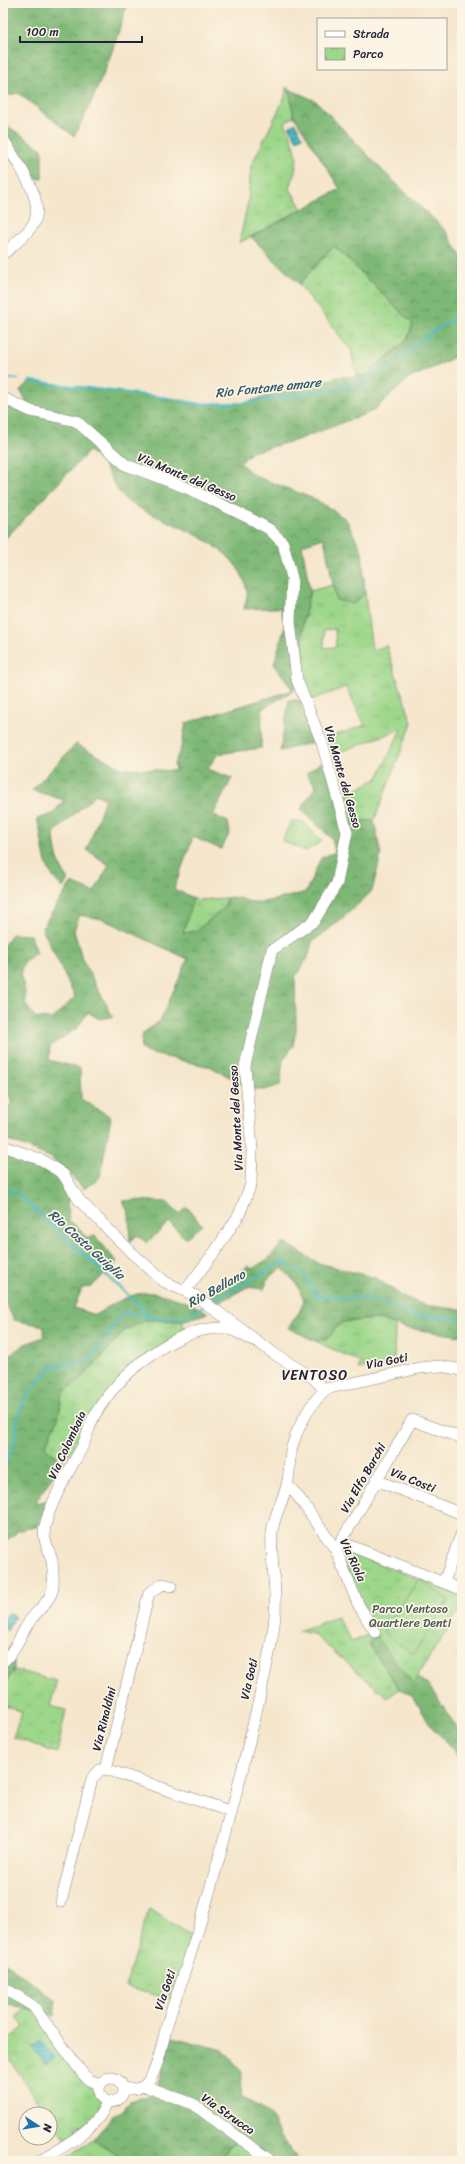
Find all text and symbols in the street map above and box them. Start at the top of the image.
scale bar [20,18,142,44]
legend [317,18,447,70]
text: 100 m [26,21,59,43]
text: Strada [353,23,390,45]
text: Parco [353,43,383,65]
water label: Rio Fontane amare [214,370,323,404]
street label: Via Monte del Gesso [134,446,240,508]
street label: Via Monte del Gesso [318,723,368,831]
street label: Via Monte del Gesso [222,1065,250,1171]
water label: Rio Costa Guiglia [43,1203,131,1286]
water label: Rio Bellano [183,1262,251,1314]
street label: Via Goti [365,1346,410,1376]
district label: VENTOSO [282,1363,348,1388]
street label: Via Colombaia [41,1407,93,1483]
street label: Via Elfo Barchi [334,1438,392,1517]
street label: Via Costi [387,1461,440,1499]
street label: Via Riola [333,1535,373,1586]
park label: Parco Ventoso Quartiere Denti [369,1598,452,1634]
street label: Via Goti [234,1656,265,1702]
street label: Via Rinaldini [85,1684,123,1753]
street label: Via Goti [148,1966,182,2013]
street label: Via Strucca [196,2087,260,2141]
north arrow [18,2106,58,2146]
text: N [37,2121,58,2134]

